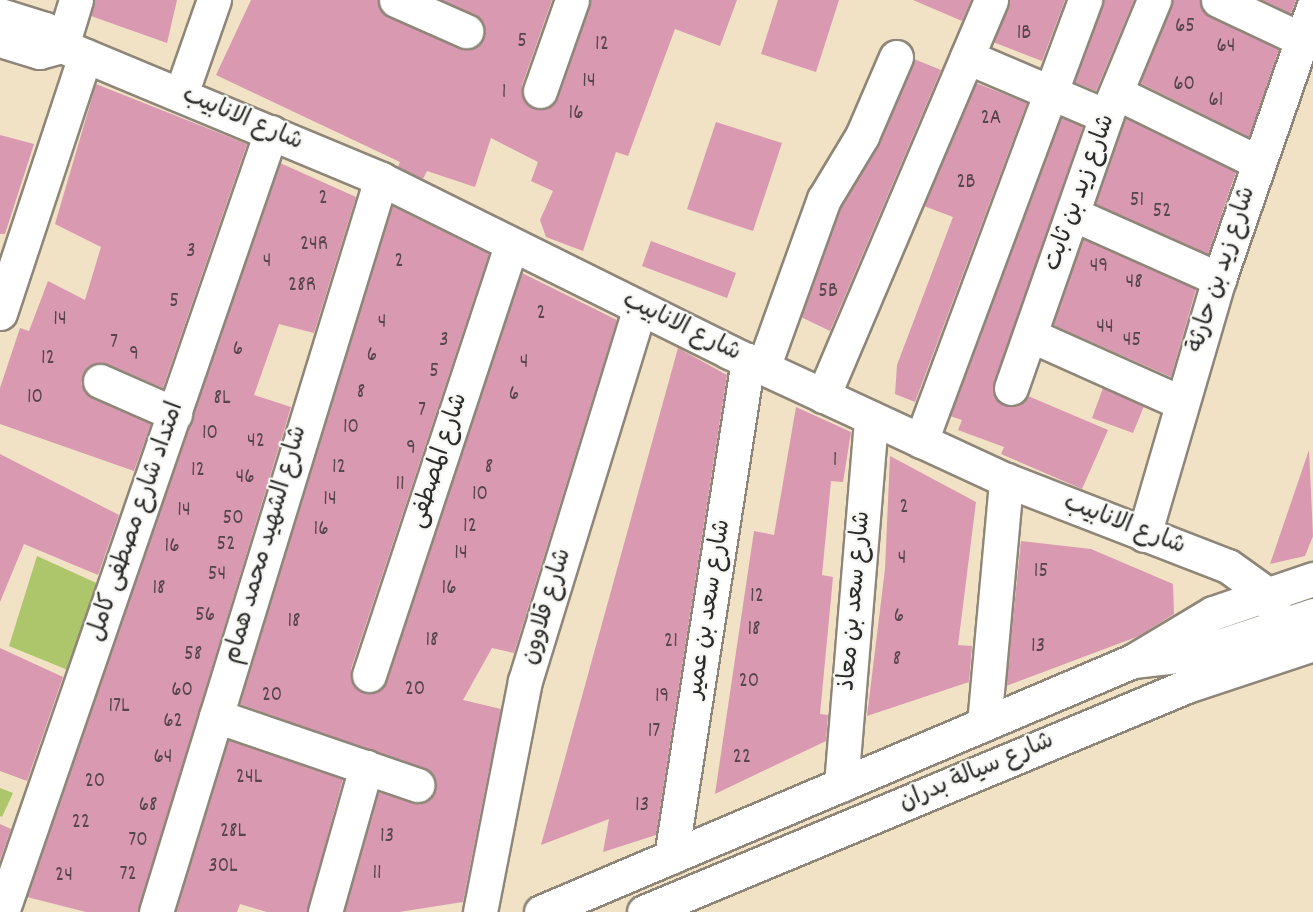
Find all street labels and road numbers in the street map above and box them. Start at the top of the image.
street label: شارع الانابيب [177,82,307,158]
street label: شارع زيد بن ثابت [1039,111,1123,275]
street label: شارع زيد بن حارثة [1183,183,1263,357]
street label: شارع الانابيب [617,287,745,369]
street label: شارع المصطفى [405,390,475,532]
street label: امتداد شارع مصطفى كامل [82,399,192,645]
street label: شارع الشهيد محمد همام [219,423,315,667]
street label: شارع الانابيب [1059,490,1189,562]
street label: شارع سعد بن معاذ [834,510,878,692]
street label: شارع سعد بن عمير [682,517,738,701]
street label: شارع قلاوون [517,546,579,668]
street label: شارع سيالة بدران [895,727,1059,819]

